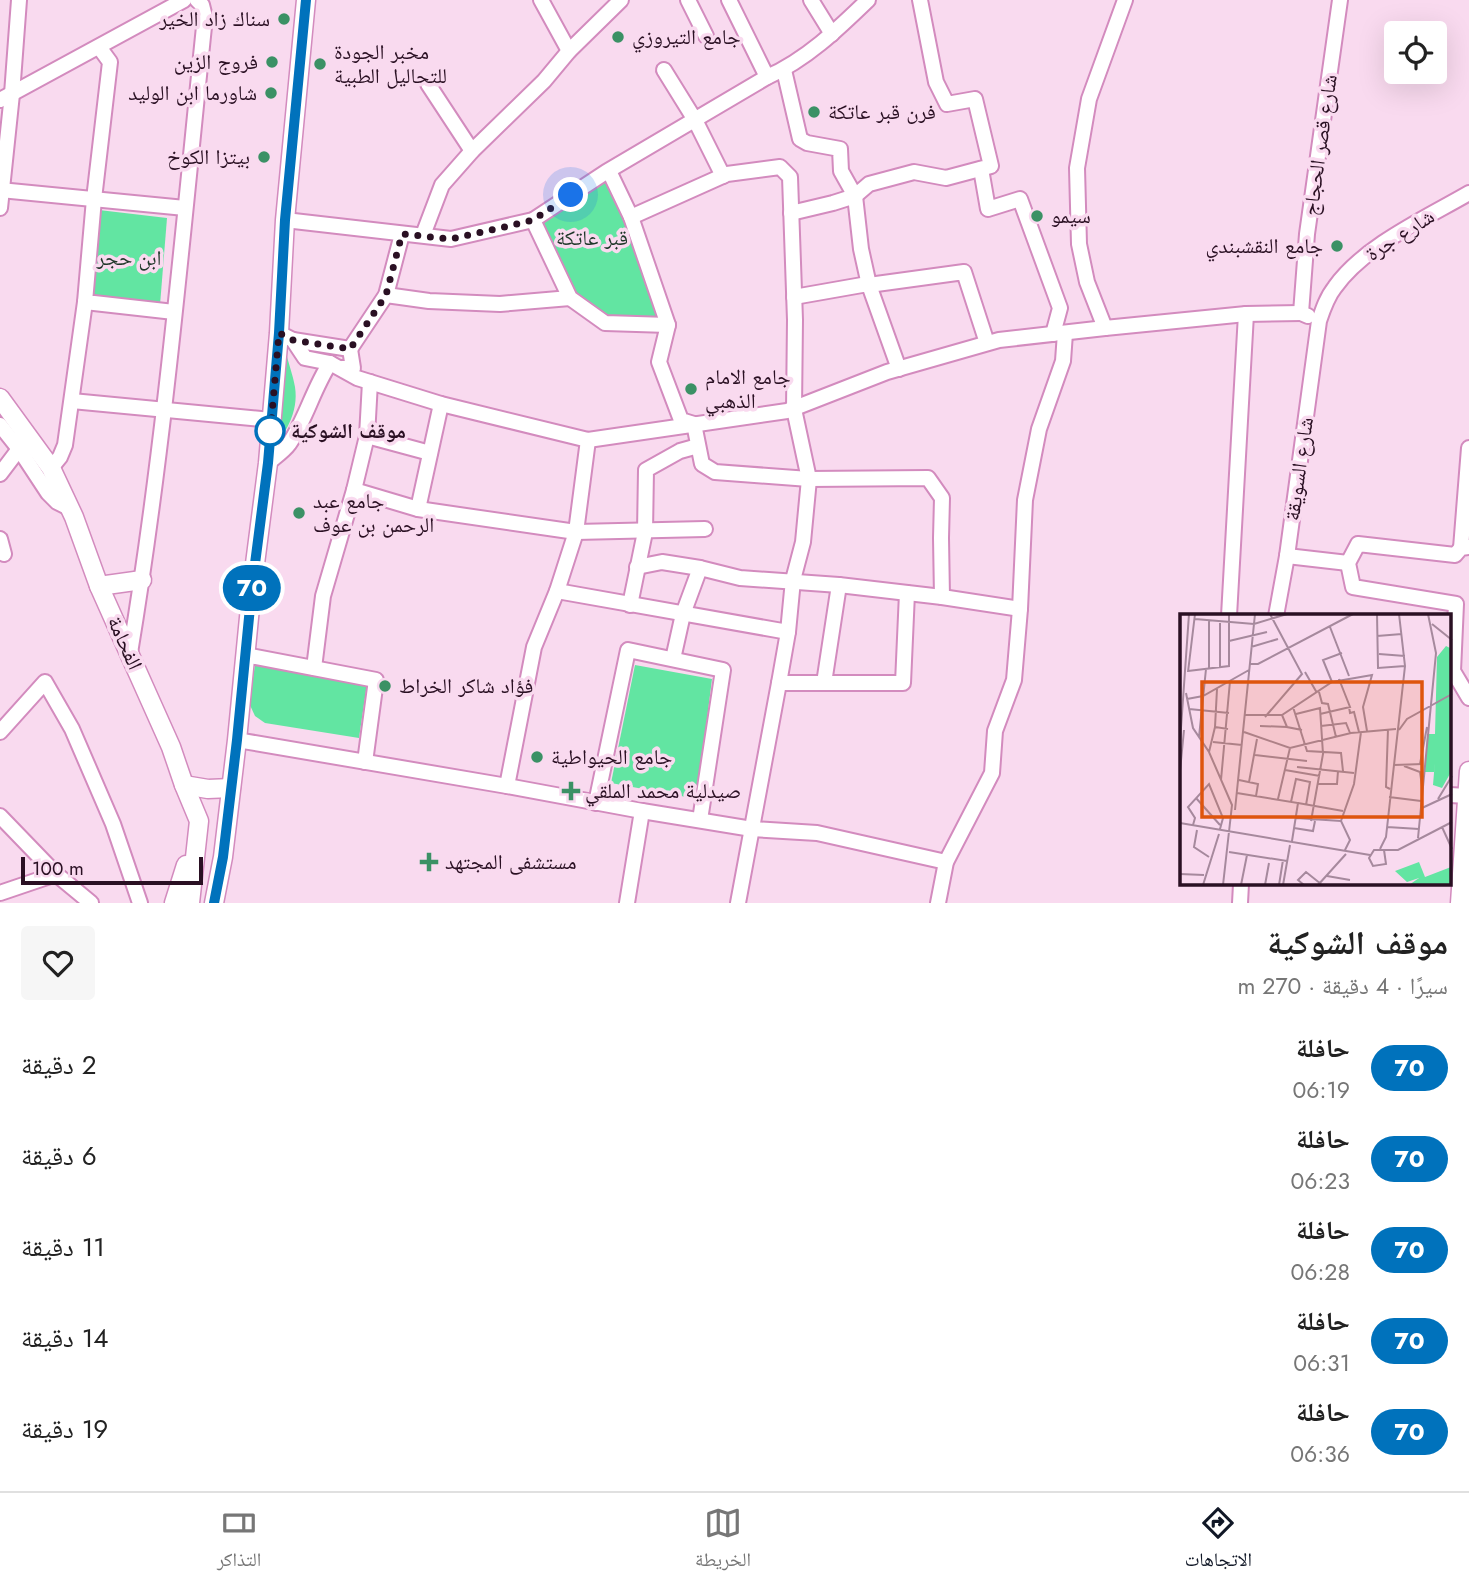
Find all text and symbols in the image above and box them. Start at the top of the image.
place label: سناك زاد الخير [158,4,270,34]
marker: سناك زاد الخير [276,11,292,27]
map controls [1384,21,1447,84]
button: locate [1384,21,1447,84]
place label: جامع التيروزي [632,22,741,53]
marker: جامع التيروزي [610,29,626,45]
place label: مخبر الجودة للتحاليل الطبية [334,37,447,91]
place label: فروج الزين [174,47,258,77]
marker: فروج الزين [264,54,280,70]
marker: مخبر الجودة للتحاليل الطبية [312,56,328,72]
street label: شارع قصر الحجاج [1295,72,1345,218]
place label: شاورما ابن الوليد [128,78,257,108]
marker: شاورما ابن الوليد [263,85,279,101]
place label: فرن قبر عاتكة [828,97,936,127]
marker: فرن قبر عاتكة [806,104,822,120]
place label: بيتزا الكوخ [167,142,250,172]
marker: بيتزا الكوخ [256,149,272,165]
your location [553,177,588,212]
place label: سيمو [1051,201,1091,231]
street label: شارع جرة [1360,202,1440,268]
marker: سيمو [1029,208,1045,224]
park label: قبر عاتكة [556,223,628,253]
place label: جامع النقشبندي [1206,231,1323,262]
marker: جامع النقشبندي [1329,238,1345,254]
park label: ابن حجر [95,243,162,273]
place label: جامع الامام الذهبي [705,362,791,417]
marker: جامع الامام الذهبي [683,381,699,397]
street label: شارع السويقة [1277,415,1321,523]
marker: موقف الشوكية [255,416,285,446]
place label: موقف الشوكية [291,416,406,446]
place label: جامع عبد الرحمن بن عوف [313,486,434,540]
marker: جامع عبد الرحمن بن عوف [291,505,307,521]
line badge: 70 [220,565,284,611]
text: 70 [237,570,267,605]
street label: الفحامة [100,611,150,675]
inset map [1180,614,1452,886]
place label: فؤاد شاكر الخراط [399,671,533,701]
marker: فؤاد شاكر الخراط [377,678,393,694]
place label: جامع الحيواطية [551,742,672,772]
marker: جامع الحيواطية [529,749,545,765]
place label: صيدلية محمد الملقي [585,776,741,807]
marker: صيدلية محمد الملقي [563,783,579,799]
place label: مستشفى المجتهد [445,847,576,877]
marker: مستشفى المجتهد [419,852,439,872]
scale bar [21,854,203,886]
text: 100 m [32,855,84,882]
text: موقف الشوكية [1267,919,1448,966]
button: heart [21,926,95,1000]
text: سيرًا · 4 دقيقة · 270 m [1238,969,1448,1003]
text: حافلة [1296,1029,1350,1067]
text: 2 دقيقة [21,1046,96,1084]
text: 70 [1394,1050,1425,1085]
text: 06:19 [1292,1073,1350,1107]
text: حافلة [1296,1120,1350,1158]
text: 6 دقيقة [21,1137,97,1175]
text: 70 [1394,1141,1425,1176]
text: 06:23 [1290,1164,1350,1198]
text: حافلة [1296,1211,1350,1249]
text: 11 دقيقة [21,1228,105,1266]
text: 70 [1394,1232,1425,1267]
text: 06:28 [1290,1255,1350,1289]
text: حافلة [1296,1302,1350,1340]
text: 14 دقيقة [21,1319,109,1357]
text: 70 [1394,1323,1425,1358]
text: 06:31 [1293,1346,1350,1380]
text: حافلة [1296,1393,1350,1431]
text: 19 دقيقة [21,1410,108,1448]
text: 70 [1394,1414,1425,1449]
text: 06:36 [1290,1437,1350,1471]
tab: التذاكر [217,1504,261,1578]
tab: الخريطة [695,1504,751,1578]
tab: الاتجاهات [1185,1504,1252,1578]

